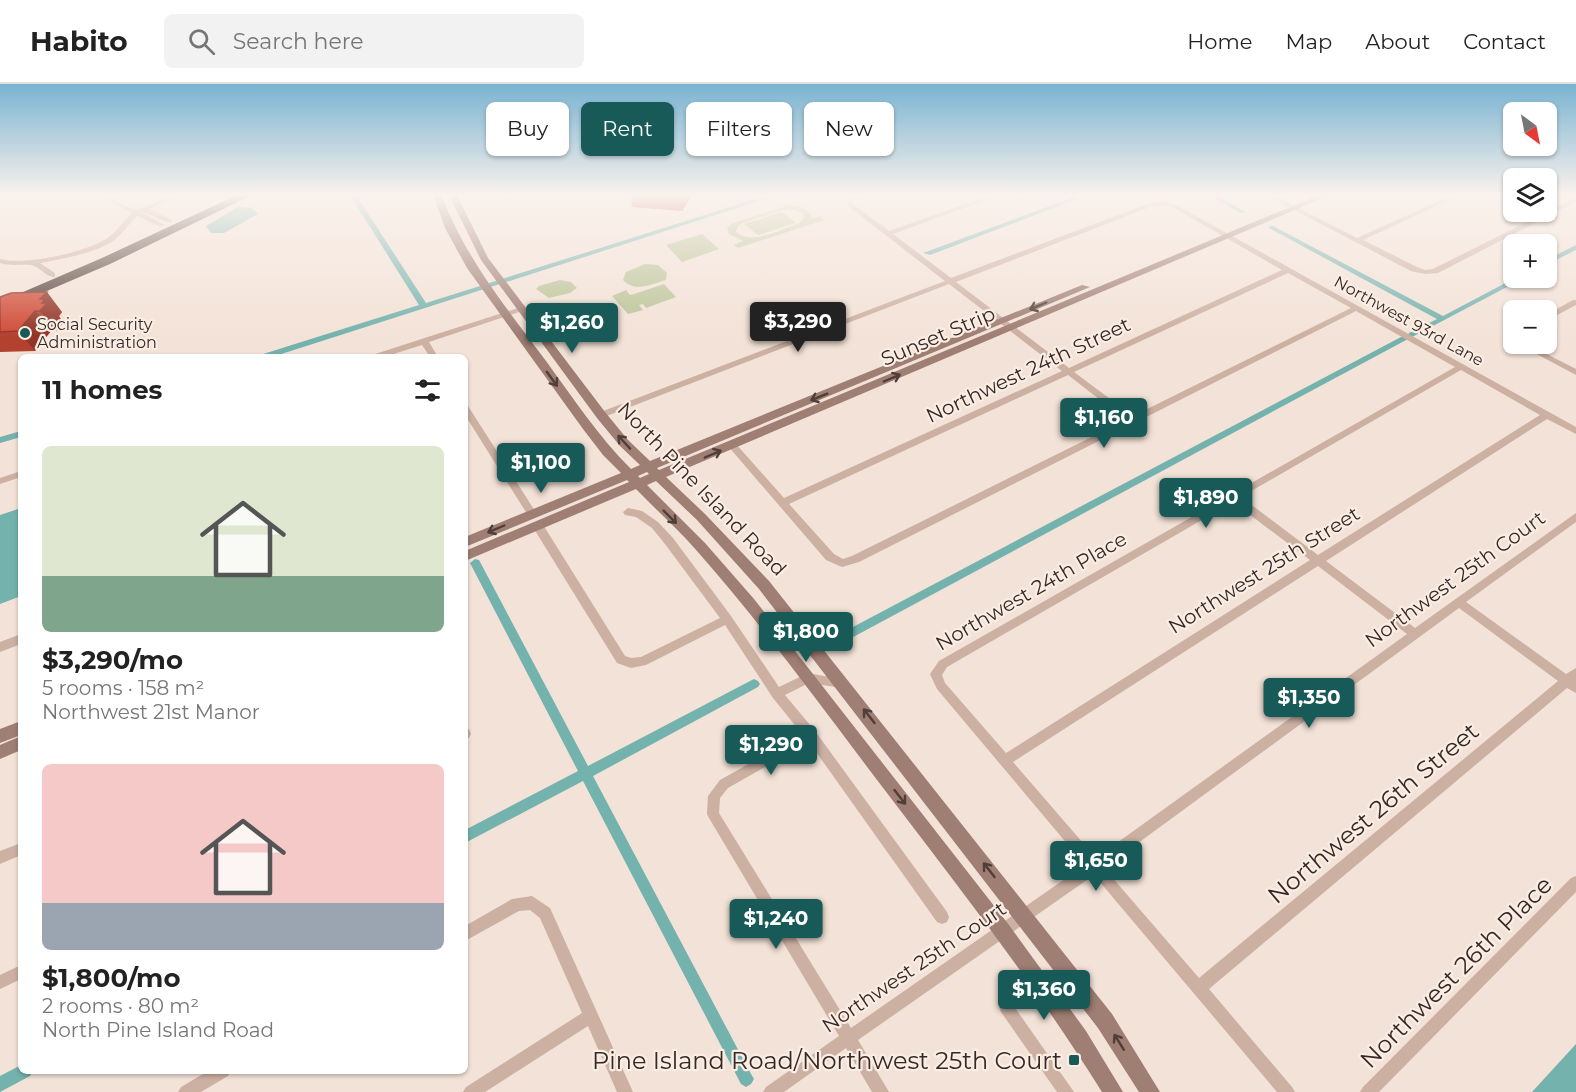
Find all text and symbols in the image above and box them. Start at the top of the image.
search box [164,14,584,68]
text: Habito [30,24,128,58]
icon: search [185,25,218,58]
text: Search here [233,28,364,55]
text: Home [1187,29,1252,54]
text: Map [1285,29,1332,54]
text: About [1365,29,1430,54]
text: Contact [1463,29,1546,54]
chip: Buy [486,102,569,156]
chip: Rent [581,102,674,156]
chip: Filters [686,102,792,156]
chip: New [804,102,894,156]
north arrow [1503,102,1557,156]
map controls [1503,102,1557,354]
button: layers [1503,168,1557,222]
button: + [1503,234,1557,288]
street label: Northwest 93rd Lane [1331,272,1487,370]
button: − [1503,300,1557,354]
street label: Sunset Strip [877,301,999,371]
one-way arrow [1030,301,1048,312]
pin: $3,290 [749,302,847,353]
pin: $1,260 [523,303,621,354]
text: $3,290 [764,309,832,333]
text: $1,260 [540,310,604,334]
street label: Northwest 24th Street [922,312,1134,428]
place label: Social Security Administration [37,315,157,352]
marker: Social Security Administration [18,326,32,340]
one-way arrow [546,370,558,386]
one-way arrow [882,372,901,383]
text: 11 homes [42,374,162,406]
icon: filters [411,374,444,407]
one-way arrow [810,392,829,403]
street label: North Pine Island Road [613,397,791,581]
pin: $1,160 [1055,398,1153,449]
text: $1,160 [1074,405,1134,429]
one-way arrow [617,434,631,449]
pin: $1,100 [492,443,590,494]
one-way arrow [703,448,721,459]
text: $1,100 [511,450,571,474]
pin: $1,890 [1157,478,1255,529]
icon: home [189,485,297,593]
text: $1,890 [1173,485,1239,509]
street label: Northwest 25th Street [1164,501,1364,639]
street label: Northwest 25th Court [1360,506,1550,652]
one-way arrow [662,509,677,524]
one-way arrow [488,523,506,535]
street label: Northwest 24th Place [931,526,1131,656]
pin: $1,800 [757,612,855,663]
text: $1,800 [773,619,839,643]
text: $3,290/mo [42,644,183,676]
text: 5 rooms · 158 m² [42,676,204,700]
pin: $1,350 [1260,678,1358,729]
text: $1,350 [1278,685,1340,709]
text: Northwest 21st Manor [42,700,260,724]
one-way arrow [862,709,875,725]
street label: Northwest 26th Street [1262,716,1484,910]
pin: $1,290 [722,725,820,776]
text: $1,290 [739,732,803,756]
one-way arrow [893,789,906,805]
icon: home [189,803,297,911]
pin: $1,650 [1047,841,1145,892]
text: $1,650 [1064,848,1128,872]
one-way arrow [982,862,995,878]
street label: Northwest 26th Place [1354,870,1558,1074]
street label: Northwest 25th Court [817,896,1011,1038]
pin: $1,240 [727,899,825,950]
text: $1,240 [744,906,808,930]
text: $1,800/mo [42,962,181,994]
pin: $1,360 [995,970,1093,1021]
text: $1,360 [1012,977,1076,1001]
text: 2 rooms · 80 m² [42,994,199,1018]
text: North Pine Island Road [42,1018,274,1042]
one-way arrow [1112,1034,1125,1051]
place label: Pine Island Road/Northwest 25th Court [592,1046,1062,1075]
marker: Pine Island Road/Northwest 25th Court [1067,1053,1081,1067]

